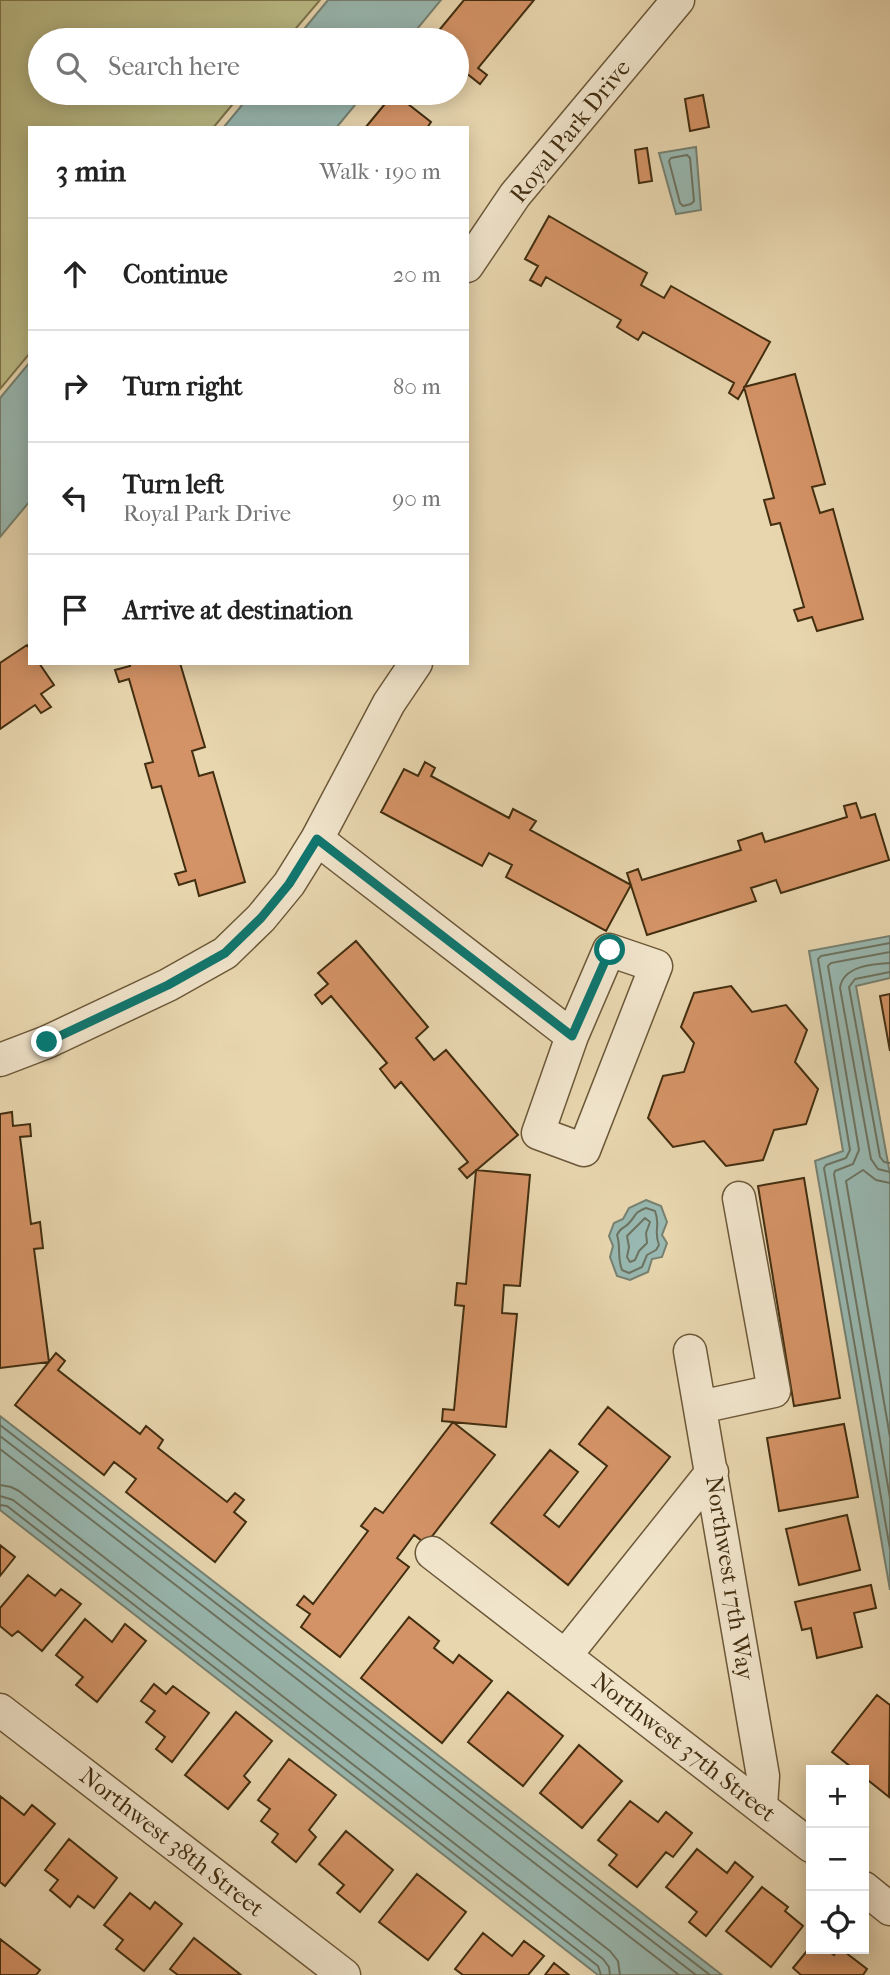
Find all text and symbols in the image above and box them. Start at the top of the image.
search box [28,28,469,105]
icon: search [52,48,90,86]
text: Search here [108,51,240,82]
street label: Royal Park Drive [504,54,636,208]
text: 3 min [56,154,126,189]
text: Walk · 190 m [320,158,441,185]
icon: ahead [56,255,94,293]
text: Continue [123,259,228,290]
text: 20 m [392,261,441,288]
icon: right [56,367,94,405]
text: Turn right [123,371,243,402]
text: 80 m [393,373,441,400]
text: Turn left [123,469,224,500]
icon: left [56,479,94,517]
text: 90 m [392,485,441,512]
text: Royal Park Drive [123,500,291,527]
icon: arrive [56,591,94,629]
text: Arrive at destination [123,595,353,626]
route start [594,934,625,965]
route end [31,1026,62,1057]
street label: Northwest 17th Way [700,1474,760,1683]
street label: Northwest 37th Street [587,1667,782,1828]
street label: Northwest 38th Street [74,1761,270,1923]
map controls [806,1765,869,1954]
button: + [806,1765,869,1828]
button: − [806,1828,869,1891]
button: locate [806,1891,869,1954]

